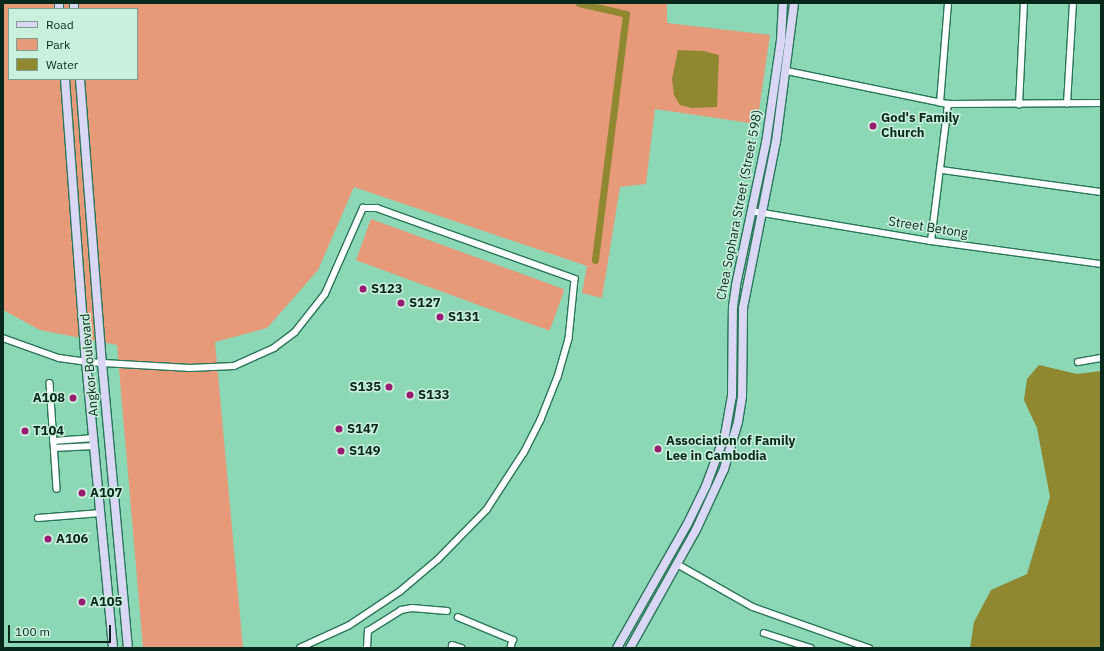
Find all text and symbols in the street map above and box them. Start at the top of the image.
legend [8,8,138,80]
text: Road [46,17,74,32]
text: Park [46,37,70,52]
text: Water [46,57,78,72]
street label: Chea Sophara Street (Street 598) [714,108,766,302]
place label: God's Family Church [881,111,959,142]
marker: God's Family Church [868,121,878,131]
street label: Street Betong [887,214,969,242]
place label: S123 [371,281,403,297]
marker: S123 [358,284,368,294]
place label: S127 [409,295,441,311]
marker: S127 [396,298,406,308]
place label: S131 [448,309,480,325]
marker: S131 [435,312,445,322]
street label: Angkor Boulevard [78,313,102,417]
place label: S135 [349,379,381,395]
marker: S135 [384,382,394,392]
place label: S133 [418,387,450,403]
place label: A108 [33,390,65,406]
marker: S133 [405,390,415,400]
marker: A108 [68,393,78,403]
place label: S147 [347,421,379,437]
place label: T104 [33,423,64,439]
marker: S147 [334,424,344,434]
marker: T104 [20,426,30,436]
place label: Association of Family Lee in Cambodia [666,434,795,465]
place label: S149 [349,443,381,459]
marker: Association of Family Lee in Cambodia [653,444,663,454]
marker: S149 [336,446,346,456]
place label: A107 [90,485,122,501]
marker: A107 [77,488,87,498]
place label: A106 [56,531,88,547]
marker: A106 [43,534,53,544]
place label: A105 [90,594,122,610]
marker: A105 [77,597,87,607]
scale bar [10,617,113,643]
text: 100 m [15,624,50,639]

